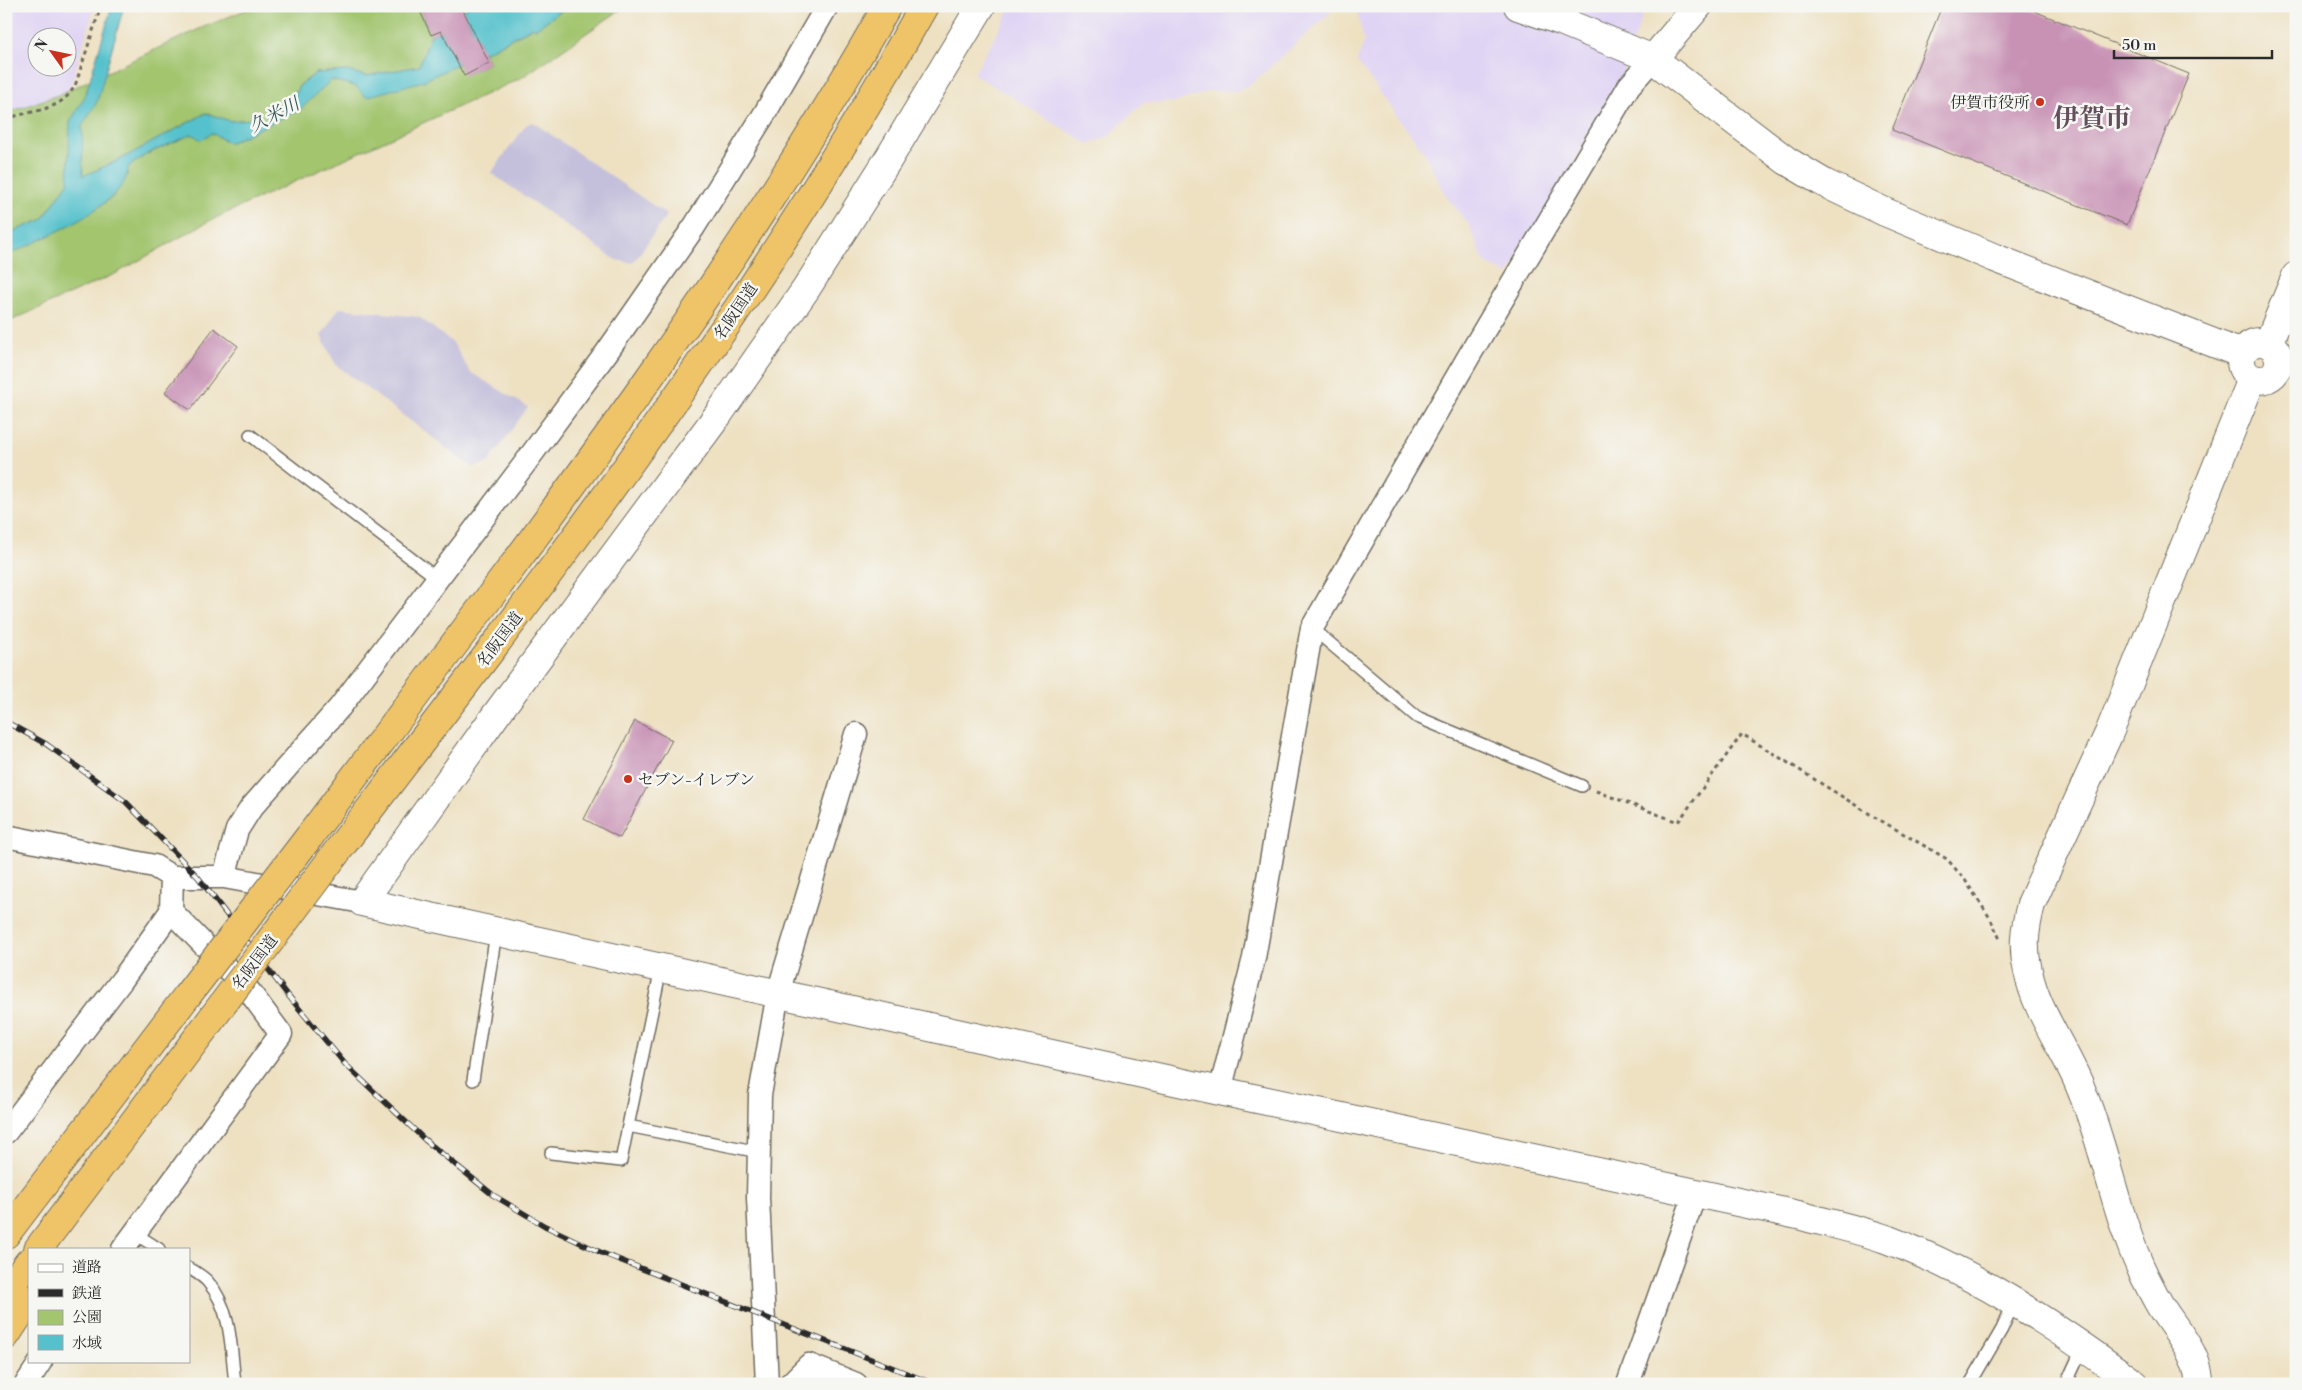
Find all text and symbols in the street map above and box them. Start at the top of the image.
north arrow [28,28,78,78]
scale bar [2114,28,2272,60]
text: N [31,36,53,55]
text: 50 m [2122,36,2156,55]
water label: 久米川 [245,92,305,138]
place label: 伊賀市役所 [1950,93,2030,113]
marker: 伊賀市役所 [2034,96,2046,108]
district label: 伊賀市 [2053,103,2131,135]
street label: 名阪国道 [710,279,762,344]
street label: 名阪国道 [473,608,527,671]
place label: セブン-イレブン [638,770,755,790]
marker: セブン-イレブン [622,773,634,785]
street label: 名阪国道 [228,931,282,994]
legend [28,1248,190,1362]
text: 道路 [72,1258,102,1277]
text: 鉄道 [72,1284,102,1303]
text: 公園 [72,1308,102,1327]
text: 水域 [72,1334,102,1353]

